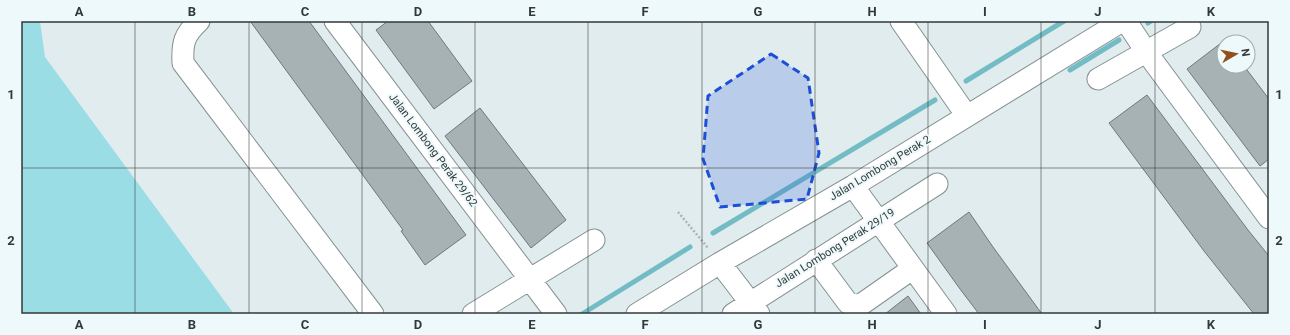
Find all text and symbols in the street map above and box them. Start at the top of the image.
text: A [75,4,84,19]
text: B [188,4,196,19]
text: C [301,4,310,19]
text: D [414,4,422,19]
text: E [528,4,536,19]
text: F [641,4,649,19]
text: G [754,4,763,19]
text: H [867,4,877,19]
text: I [983,4,987,19]
text: J [1094,4,1102,19]
text: K [1207,4,1216,19]
north arrow [1216,34,1256,74]
text: N [1238,48,1252,58]
text: 1 [7,87,15,102]
text: 1 [1275,87,1283,102]
street label: Jalan Lombong Perak 29/62 [386,91,480,209]
street label: Jalan Lombong Perak 2 [827,133,933,203]
street label: Jalan Lombong Perak 29/19 [773,206,897,290]
text: 2 [7,233,15,248]
text: 2 [1275,233,1283,248]
text: A [75,317,84,332]
text: B [188,317,196,332]
text: C [301,317,310,332]
text: D [414,317,422,332]
text: E [528,317,536,332]
text: F [641,317,649,332]
text: G [754,317,763,332]
text: H [867,317,877,332]
text: I [983,317,987,332]
text: J [1094,317,1102,332]
text: K [1207,317,1216,332]

